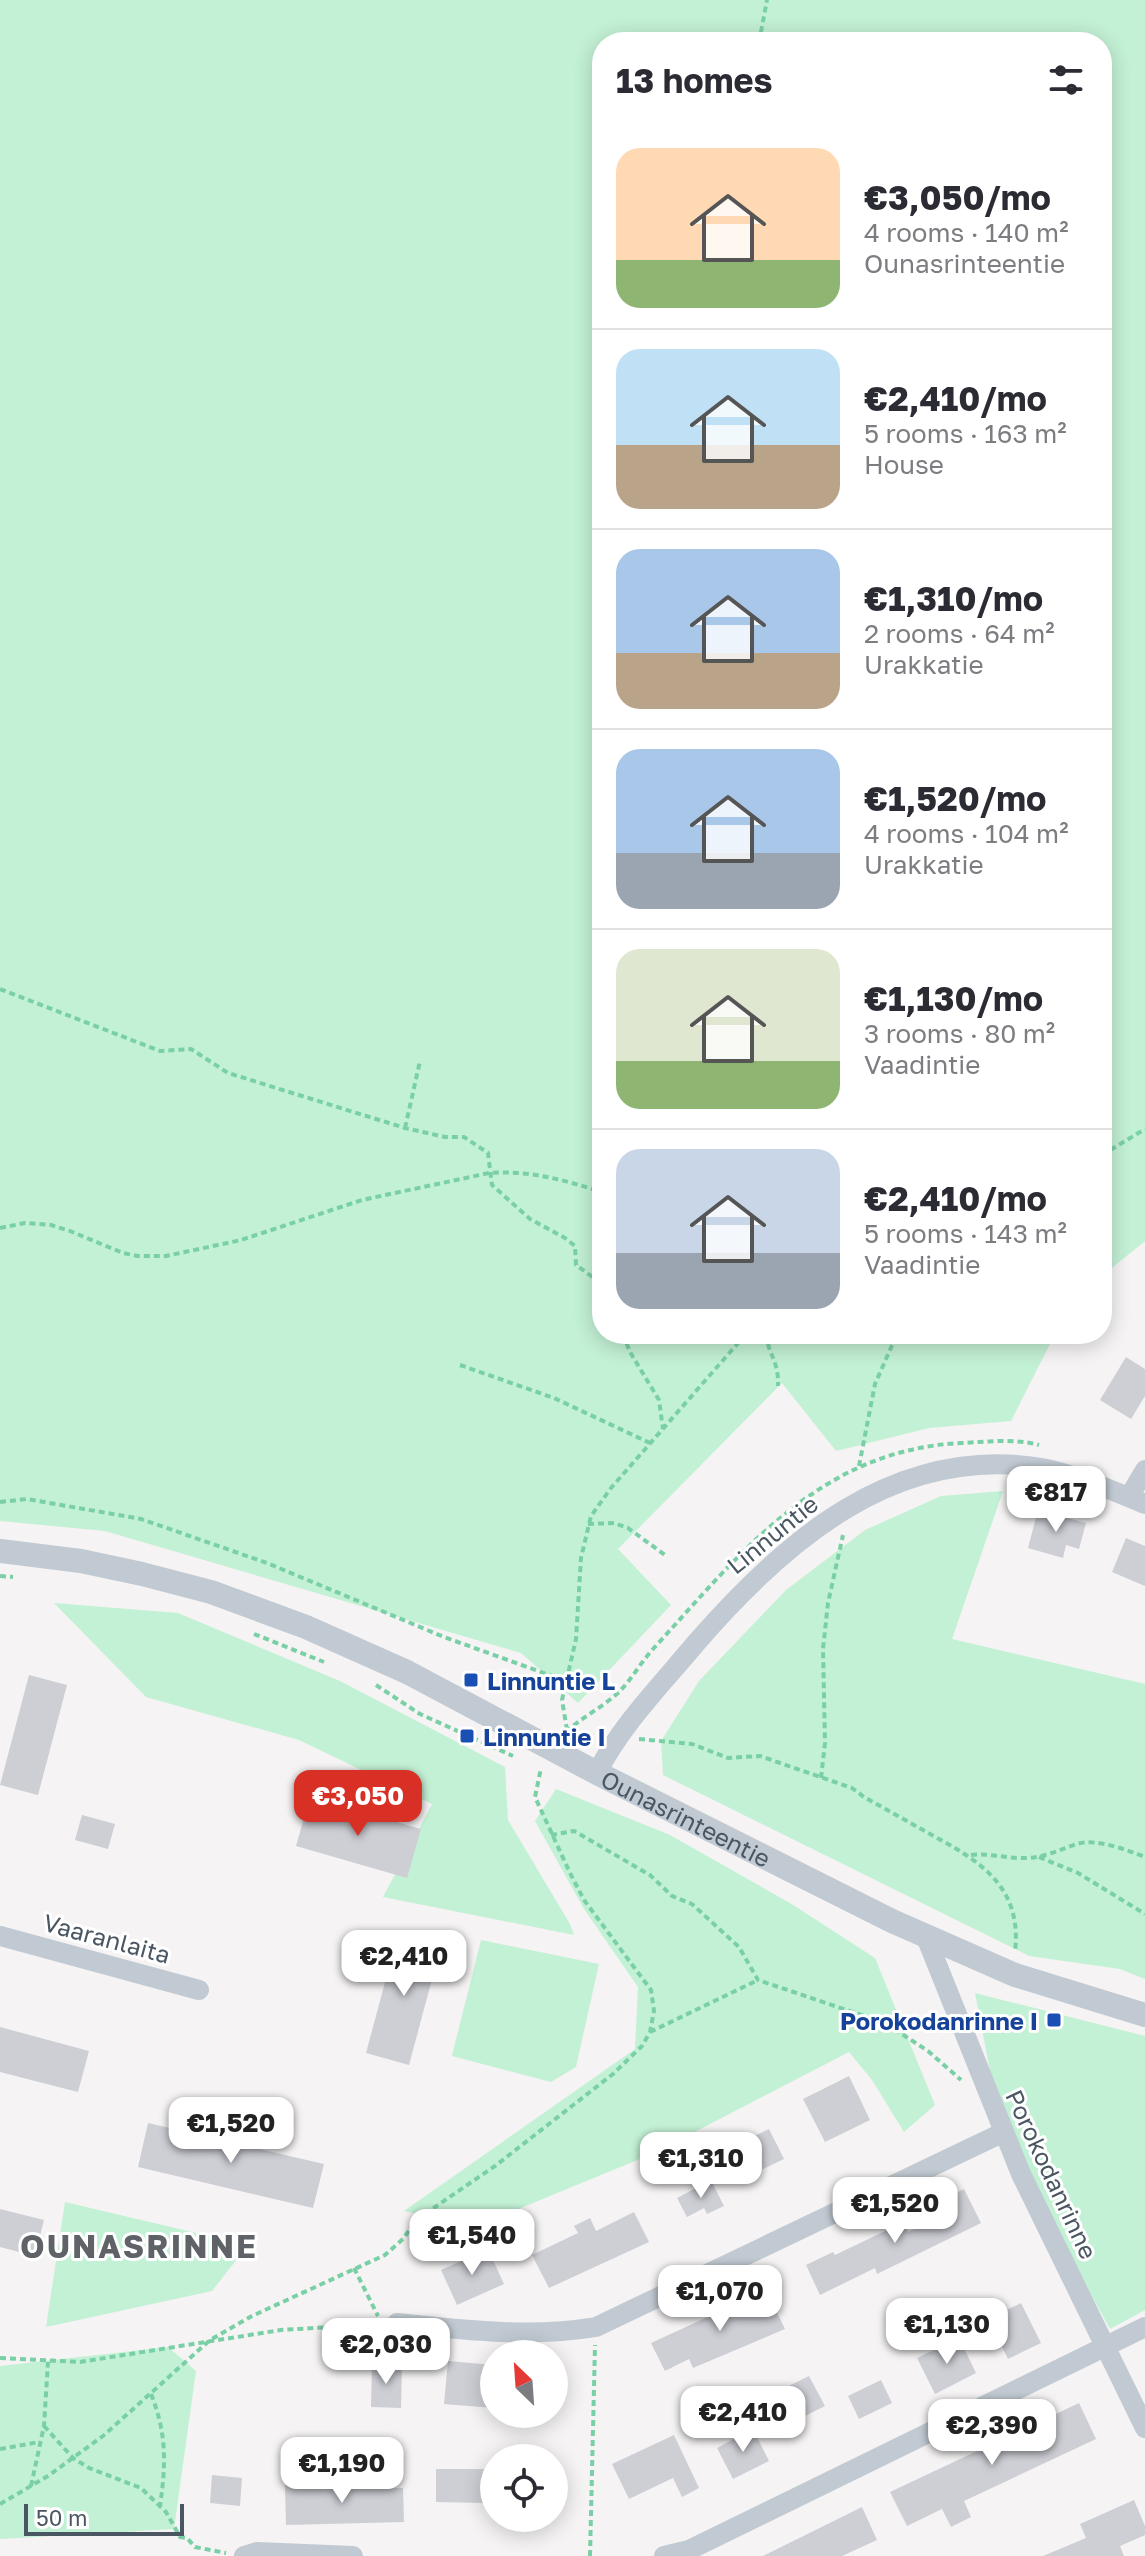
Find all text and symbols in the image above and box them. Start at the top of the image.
icon: filters [1044,58,1088,102]
text: 13 homes [616,60,773,100]
text: €3,050/mo [864,177,1051,217]
icon: home [680,180,776,276]
text: 4 rooms · 140 m² [864,217,1069,248]
text: Ounasrinteentie [864,248,1065,279]
text: €2,410/mo [864,378,1047,418]
icon: home [680,381,776,477]
text: 5 rooms · 163 m² [864,418,1067,449]
text: House [864,449,944,480]
text: €1,310/mo [864,578,1043,618]
icon: home [680,581,776,677]
text: 2 rooms · 64 m² [864,618,1055,649]
text: Urakkatie [864,649,984,680]
text: €1,520/mo [864,778,1046,818]
icon: home [680,781,776,877]
text: 4 rooms · 104 m² [864,818,1069,849]
text: Urakkatie [864,849,984,880]
text: €1,130/mo [864,978,1043,1018]
icon: home [680,981,776,1077]
text: 3 rooms · 80 m² [864,1018,1055,1049]
text: Vaadintie [864,1049,980,1080]
text: €2,410/mo [864,1178,1047,1218]
icon: home [680,1181,776,1277]
text: 5 rooms · 143 m² [864,1218,1067,1249]
text: Vaadintie [864,1249,980,1280]
pin: €817 [1009,1466,1103,1534]
text: €817 [1025,1476,1087,1507]
street label: Linnuntie [721,1489,823,1579]
place label: Linnuntie L [487,1666,615,1695]
marker: Linnuntie L [462,1671,480,1689]
place label: Linnuntie I [483,1722,606,1751]
marker: Linnuntie I [458,1727,476,1745]
street label: Ounasrinteentie [597,1763,776,1872]
pin: €3,050 [293,1770,423,1838]
text: €3,050 [312,1780,404,1811]
street label: Vaaranlaita [40,1907,174,1969]
pin: €2,410 [339,1930,469,1998]
text: €2,410 [359,1940,449,1971]
place label: Porokodanrinne I [840,2006,1038,2035]
marker: Porokodanrinne I [1045,2011,1063,2029]
street label: Porokodanrinne [1000,2085,1104,2263]
pin: €1,520 [166,2097,296,2165]
text: €1,520 [187,2107,275,2138]
pin: €1,310 [636,2132,766,2200]
text: €1,310 [658,2142,744,2173]
pin: €1,520 [830,2177,960,2245]
text: €1,520 [851,2187,939,2218]
pin: €1,540 [407,2209,537,2277]
text: €1,540 [427,2219,517,2250]
district label: OUNASRINNE [20,2227,258,2265]
pin: €1,070 [655,2265,785,2333]
text: €1,070 [676,2275,764,2306]
pin: €1,130 [882,2298,1012,2366]
text: €1,130 [904,2308,990,2339]
pin: €2,030 [321,2318,451,2386]
text: €2,030 [340,2328,432,2359]
north arrow [480,2340,568,2428]
map controls [480,2340,568,2532]
pin: €2,410 [678,2386,808,2454]
text: €2,410 [698,2396,788,2427]
pin: €2,390 [927,2399,1057,2467]
text: €2,390 [946,2409,1038,2440]
pin: €1,190 [277,2437,407,2505]
button: locate [480,2444,568,2532]
text: €1,190 [299,2447,385,2478]
scale bar [24,2500,184,2536]
text: 50 m [36,2504,87,2531]

